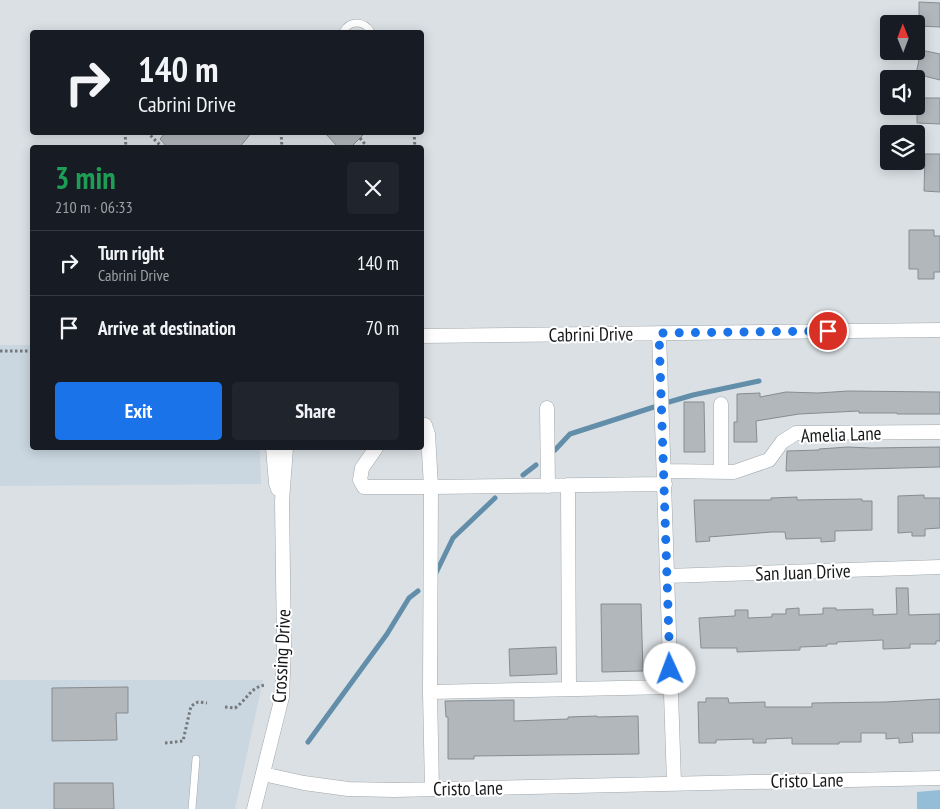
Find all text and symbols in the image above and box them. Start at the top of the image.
north arrow [880,15,925,60]
map controls [880,15,925,170]
text: 140 m [138,46,219,92]
icon: right [55,50,120,115]
button: sound [880,70,925,115]
text: Cabrini Drive [138,90,236,118]
button: layers [880,125,925,170]
text: 3 min [55,158,116,197]
button: close [347,162,399,214]
text: 210 m · 06:33 [55,197,133,217]
text: Turn right [98,241,164,265]
icon: right [55,249,83,277]
text: 140 m [357,251,399,275]
text: Cabrini Drive [98,265,169,285]
pin [807,310,849,352]
icon: arrive [55,314,83,342]
text: Arrive at destination [98,316,236,340]
text: 70 m [366,316,399,340]
icon: arrive [814,317,842,345]
street label: Cabrini Drive [548,321,634,347]
button: Exit [55,382,222,440]
button: Share [232,382,399,440]
street label: Amelia Lane [800,421,882,447]
street label: San Juan Drive [755,558,851,586]
street label: Crossing Drive [267,608,295,704]
position arrow [643,642,695,694]
street label: Cristo Lane [770,767,844,793]
street label: Cristo lane [433,775,503,801]

